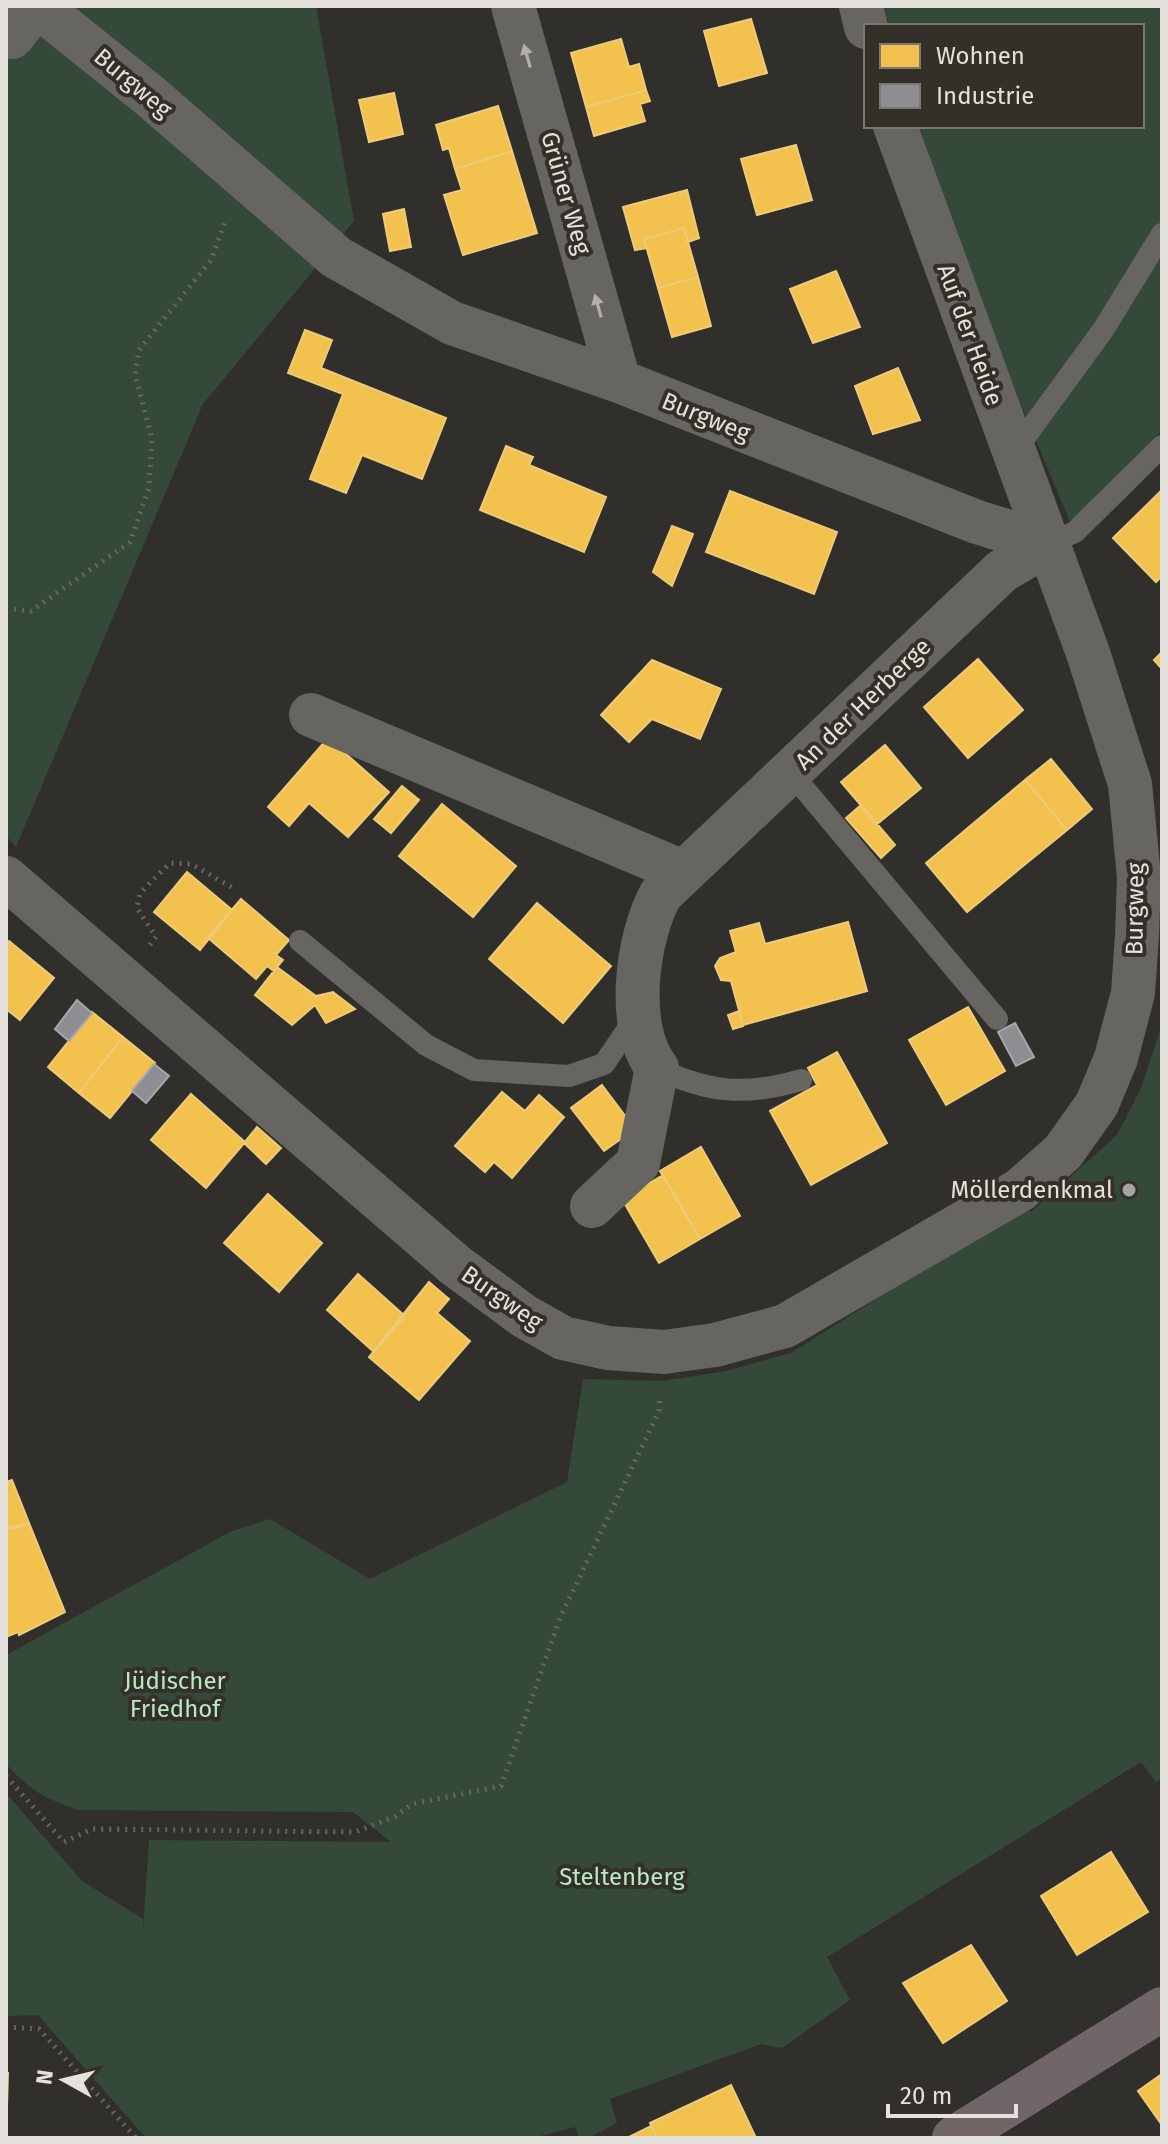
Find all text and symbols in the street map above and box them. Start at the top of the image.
legend [864,24,1144,128]
street label: Burgweg [88,42,178,124]
text: Wohnen [936,42,1025,70]
one-way arrow [520,43,533,67]
text: Industrie [936,82,1034,110]
street label: Grüner Weg [535,128,597,258]
street label: Auf der Heide [931,260,1009,410]
one-way arrow [591,293,604,317]
street label: Burgweg [658,387,755,448]
street label: An der Herberge [790,632,936,776]
street label: Burgweg [1120,862,1150,956]
place label: Möllerdenkmal [951,1176,1113,1204]
marker: Möllerdenkmal [1120,1181,1138,1199]
street label: Burgweg [456,1260,548,1336]
park label: Jüdischer Friedhof [124,1667,226,1723]
park label: Steltenberg [559,1863,685,1891]
north arrow [24,2040,104,2120]
text: N [30,2068,59,2086]
scale bar [888,2068,1016,2118]
text: 20 m [900,2082,952,2110]

